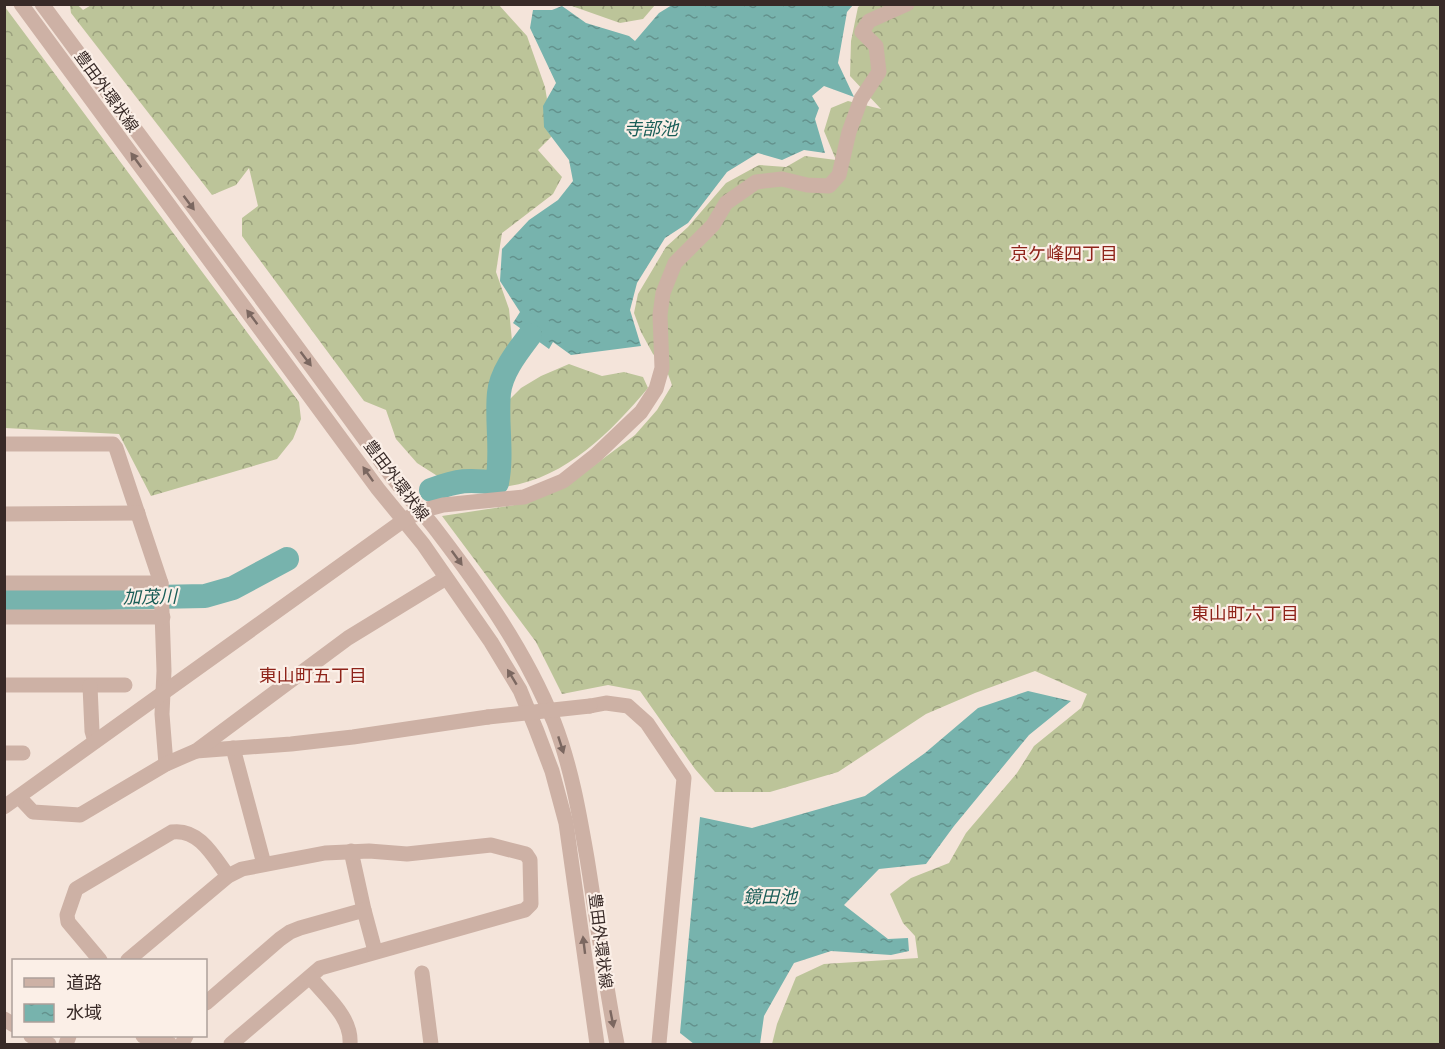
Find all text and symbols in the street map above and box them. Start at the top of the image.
street label: 豊田外環状線 [72,46,143,135]
water label: 寺部池 [624,117,680,139]
one-way arrow [130,153,142,169]
one-way arrow [183,195,195,211]
district label: 京ケ峰四丁目 [1010,242,1118,264]
one-way arrow [246,309,258,325]
one-way arrow [300,351,313,367]
street label: 豊田外環状線 [361,436,434,524]
one-way arrow [362,466,374,482]
one-way arrow [450,550,462,565]
water label: 加茂川 [123,584,179,607]
district label: 東山町六丁目 [1191,602,1299,624]
district label: 東山町五丁目 [259,664,367,686]
one-way arrow [507,668,517,685]
one-way arrow [557,736,567,754]
water label: 鏡田池 [743,885,799,907]
street label: 豊田外環状線 [586,892,617,990]
one-way arrow [579,935,588,954]
legend [12,959,207,1037]
text: 道路 [66,971,102,993]
text: 水域 [66,1001,102,1023]
one-way arrow [608,1010,617,1029]

